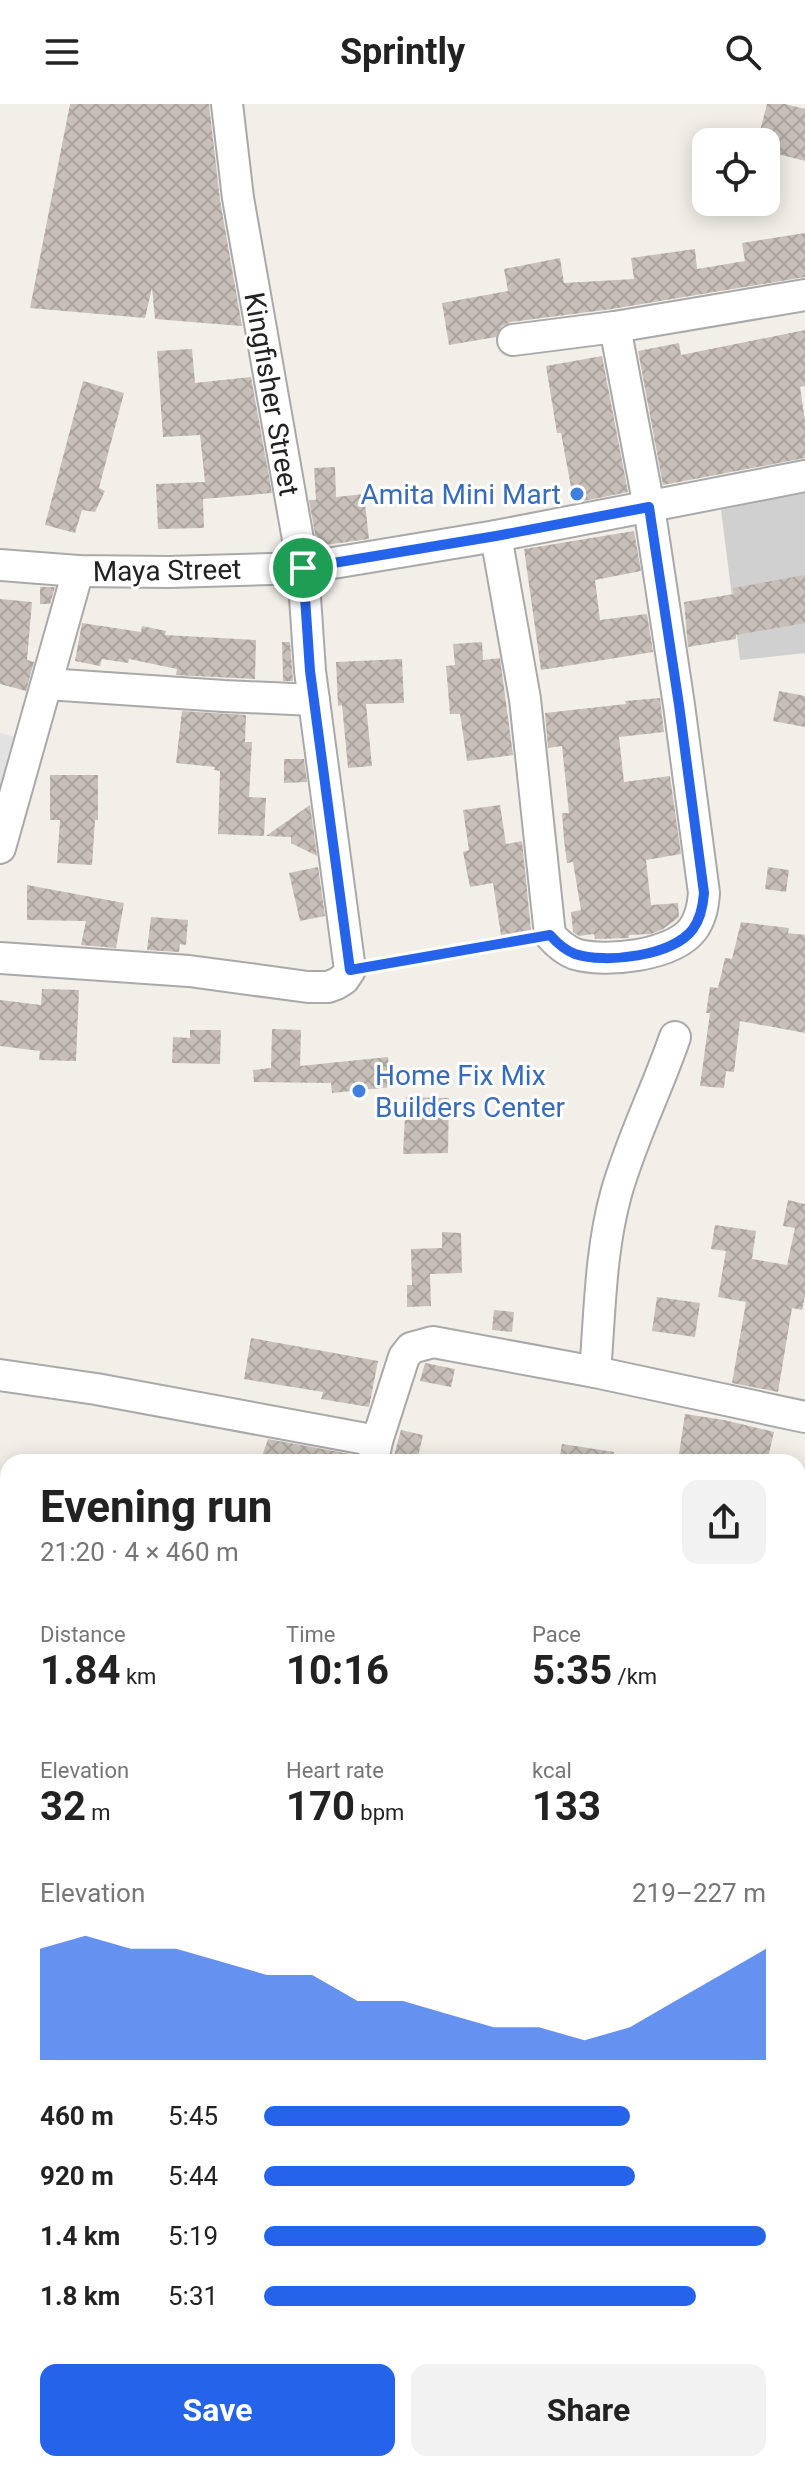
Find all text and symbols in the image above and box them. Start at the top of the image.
icon: menu [40,30,84,74]
icon: search [721,30,765,74]
text: Sprintly [340,31,465,73]
map controls [692,128,780,216]
button: locate [692,128,780,216]
street label: Kingfisher Street [237,290,306,498]
place label: Amita Mini Mart [361,478,561,511]
marker: Amita Mini Mart [568,485,586,503]
pin [269,534,337,602]
icon: arrive [281,546,325,590]
street label: Maya Street [92,553,242,588]
place label: Home Fix Mix Builders Center [375,1059,566,1124]
marker: Home Fix Mix Builders Center [350,1082,368,1100]
button: share [682,1480,766,1564]
text: Evening run [40,1481,272,1533]
text: 21:20 · 4 × 460 m [40,1537,239,1567]
text: Distance [40,1622,126,1647]
text: Time [286,1622,335,1647]
text: Pace [532,1622,581,1647]
text: 1.84 [40,1647,120,1694]
text: 10:16 [286,1647,389,1694]
text: 5:35 [532,1647,612,1694]
text: km [120,1664,156,1689]
text: /km [612,1664,657,1689]
text: Elevation [40,1758,129,1783]
text: Heart rate [286,1758,384,1783]
text: kcal [532,1758,572,1783]
text: 32 [40,1783,86,1830]
text: 170 [286,1783,355,1830]
text: 133 [532,1783,601,1830]
text: m [86,1800,111,1825]
text: bpm [355,1800,404,1825]
text: Elevation [40,1878,145,1908]
text: 219–227 m [632,1878,766,1908]
text: 460 m [40,2101,114,2131]
text: 5:45 [168,2101,218,2131]
text: 920 m [40,2161,114,2191]
text: 5:44 [168,2161,218,2191]
text: 1.4 km [40,2221,120,2251]
text: 5:19 [168,2221,218,2251]
text: 1.8 km [40,2281,120,2311]
text: 5:31 [168,2281,218,2311]
button: Save [40,2364,395,2456]
button: Share [411,2364,766,2456]

